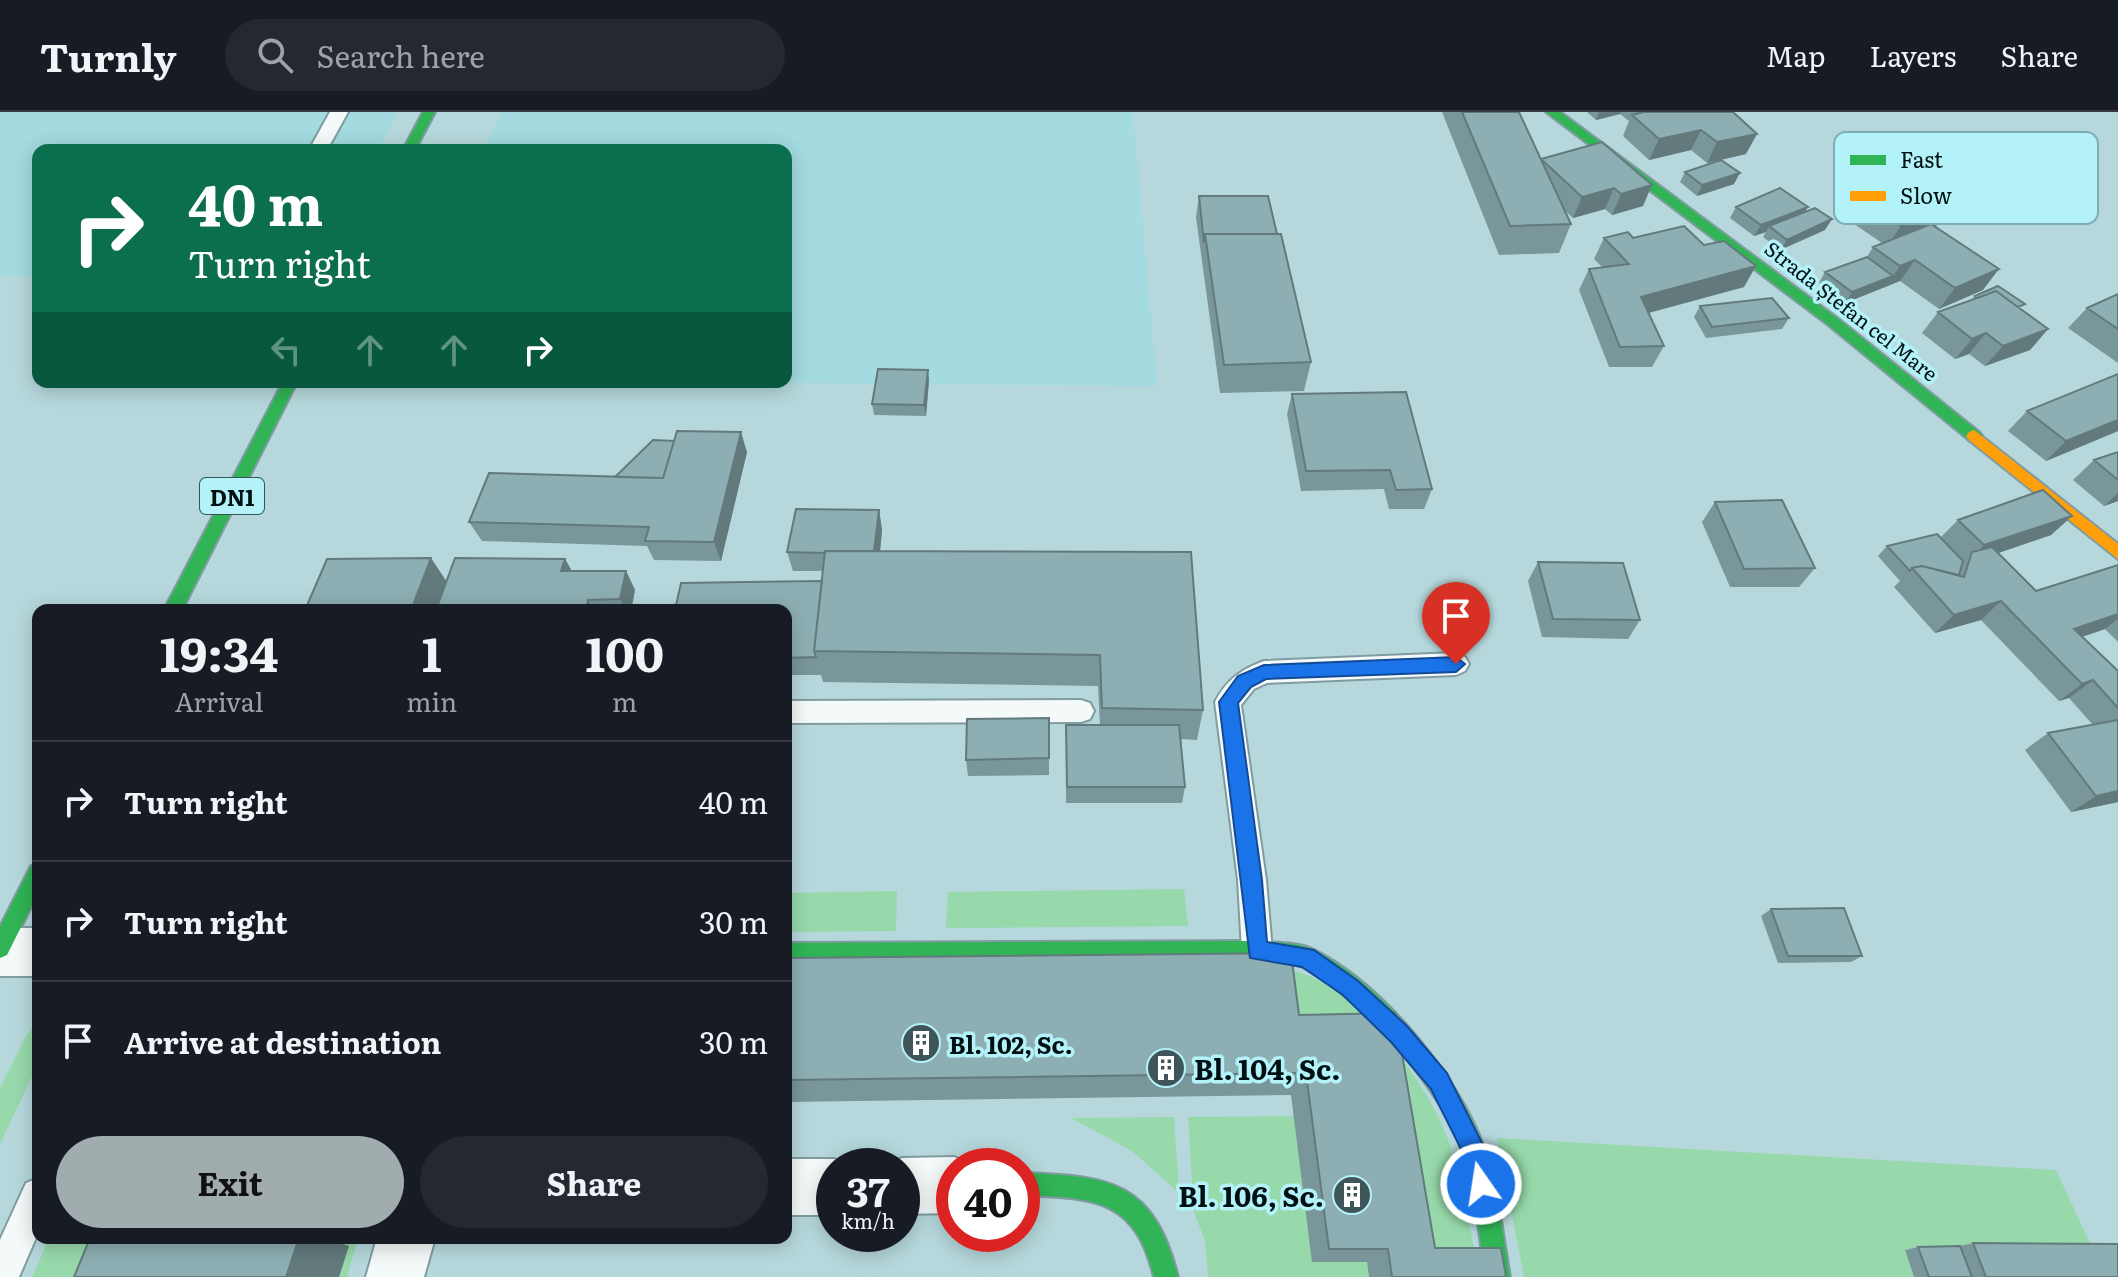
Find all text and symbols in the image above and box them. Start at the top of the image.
search box [225,19,785,91]
text: Turnly [40,27,177,84]
icon: search [253,33,297,77]
text: Search here [317,33,485,77]
text: Map [1766,34,1825,76]
text: Layers [1869,34,1956,76]
text: Share [2000,34,2078,76]
legend [1834,132,2098,224]
text: Fast [1900,142,1943,175]
text: 40 m [188,160,323,243]
icon: right [56,176,160,280]
text: Slow [1900,178,1952,211]
street label: Strada Ștefan cel Mare [1759,233,1945,387]
text: Turn right [188,236,371,289]
icon: left [264,328,308,372]
icon: ahead [348,328,392,372]
icon: ahead [432,328,476,372]
icon: right [516,328,560,372]
road number: DN1 [200,478,264,514]
pin [1422,582,1490,664]
icon: arrive [1434,594,1478,638]
text: 19:34 [160,616,278,687]
text: 1 [422,616,442,687]
text: 100 [585,616,664,687]
text: Arrival [175,681,264,720]
text: min [406,681,457,720]
text: m [612,681,637,720]
icon: right [56,779,100,823]
text: Turn right [124,779,288,823]
text: 40 m [699,779,768,823]
icon: right [56,899,100,943]
text: Turn right [124,899,288,943]
text: 30 m [699,899,768,943]
icon: arrive [56,1019,100,1063]
text: Arrive at destination [124,1019,441,1063]
text: 30 m [699,1019,768,1063]
building icon: Bl. 102, Sc. [900,1022,942,1064]
place label: Bl. 102, Sc. [949,1026,1073,1061]
building icon: Bl. 104, Sc. [1145,1047,1187,1089]
place label: Bl. 104, Sc. [1194,1047,1340,1089]
button: Exit [56,1136,404,1228]
button: Share [420,1136,768,1228]
position arrow [1439,1142,1523,1226]
speed limit sign: 40 [936,1148,1040,1252]
text: 37 [846,1160,890,1219]
place label: Bl. 106, Sc. [1178,1174,1324,1216]
building icon: Bl. 106, Sc. [1331,1174,1373,1216]
text: km/h [841,1205,895,1235]

